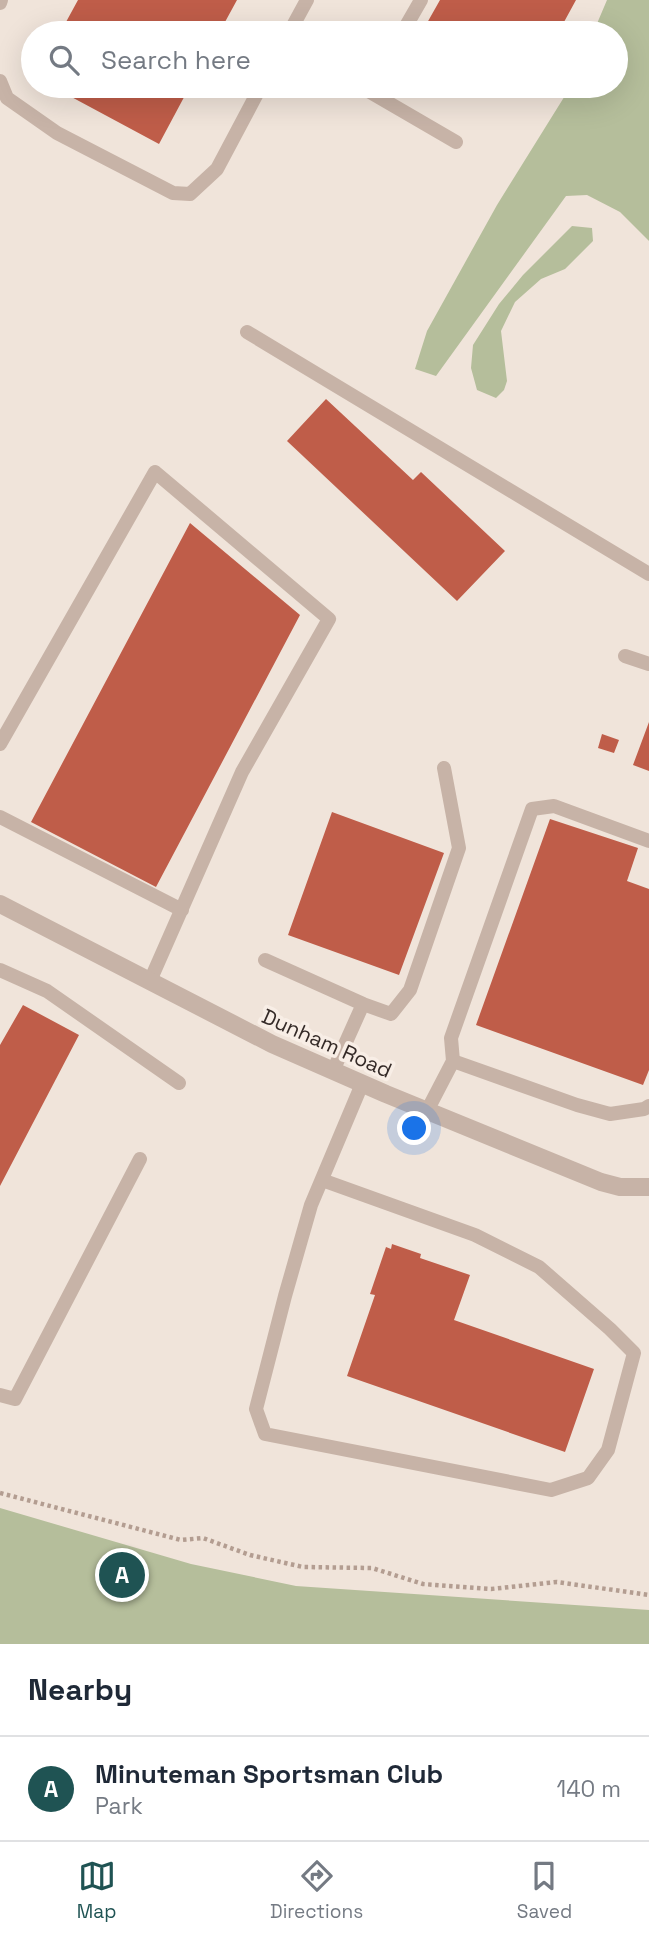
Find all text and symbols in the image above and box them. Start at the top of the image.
search box [21,21,628,98]
icon: search [45,41,83,79]
text: Search here [101,43,251,77]
street label: Dunham Road [258,1002,396,1084]
your location [397,1111,431,1145]
pin: A [99,1549,145,1601]
text: Nearby [28,1670,132,1709]
text: Minuteman Sportsman Club [95,1757,443,1791]
text: A [44,1774,58,1804]
text: 140 m [557,1774,621,1804]
text: Park [95,1791,143,1821]
tab: Map [77,1857,116,1924]
tab: Directions [270,1857,363,1924]
tab: Saved [517,1857,572,1924]

